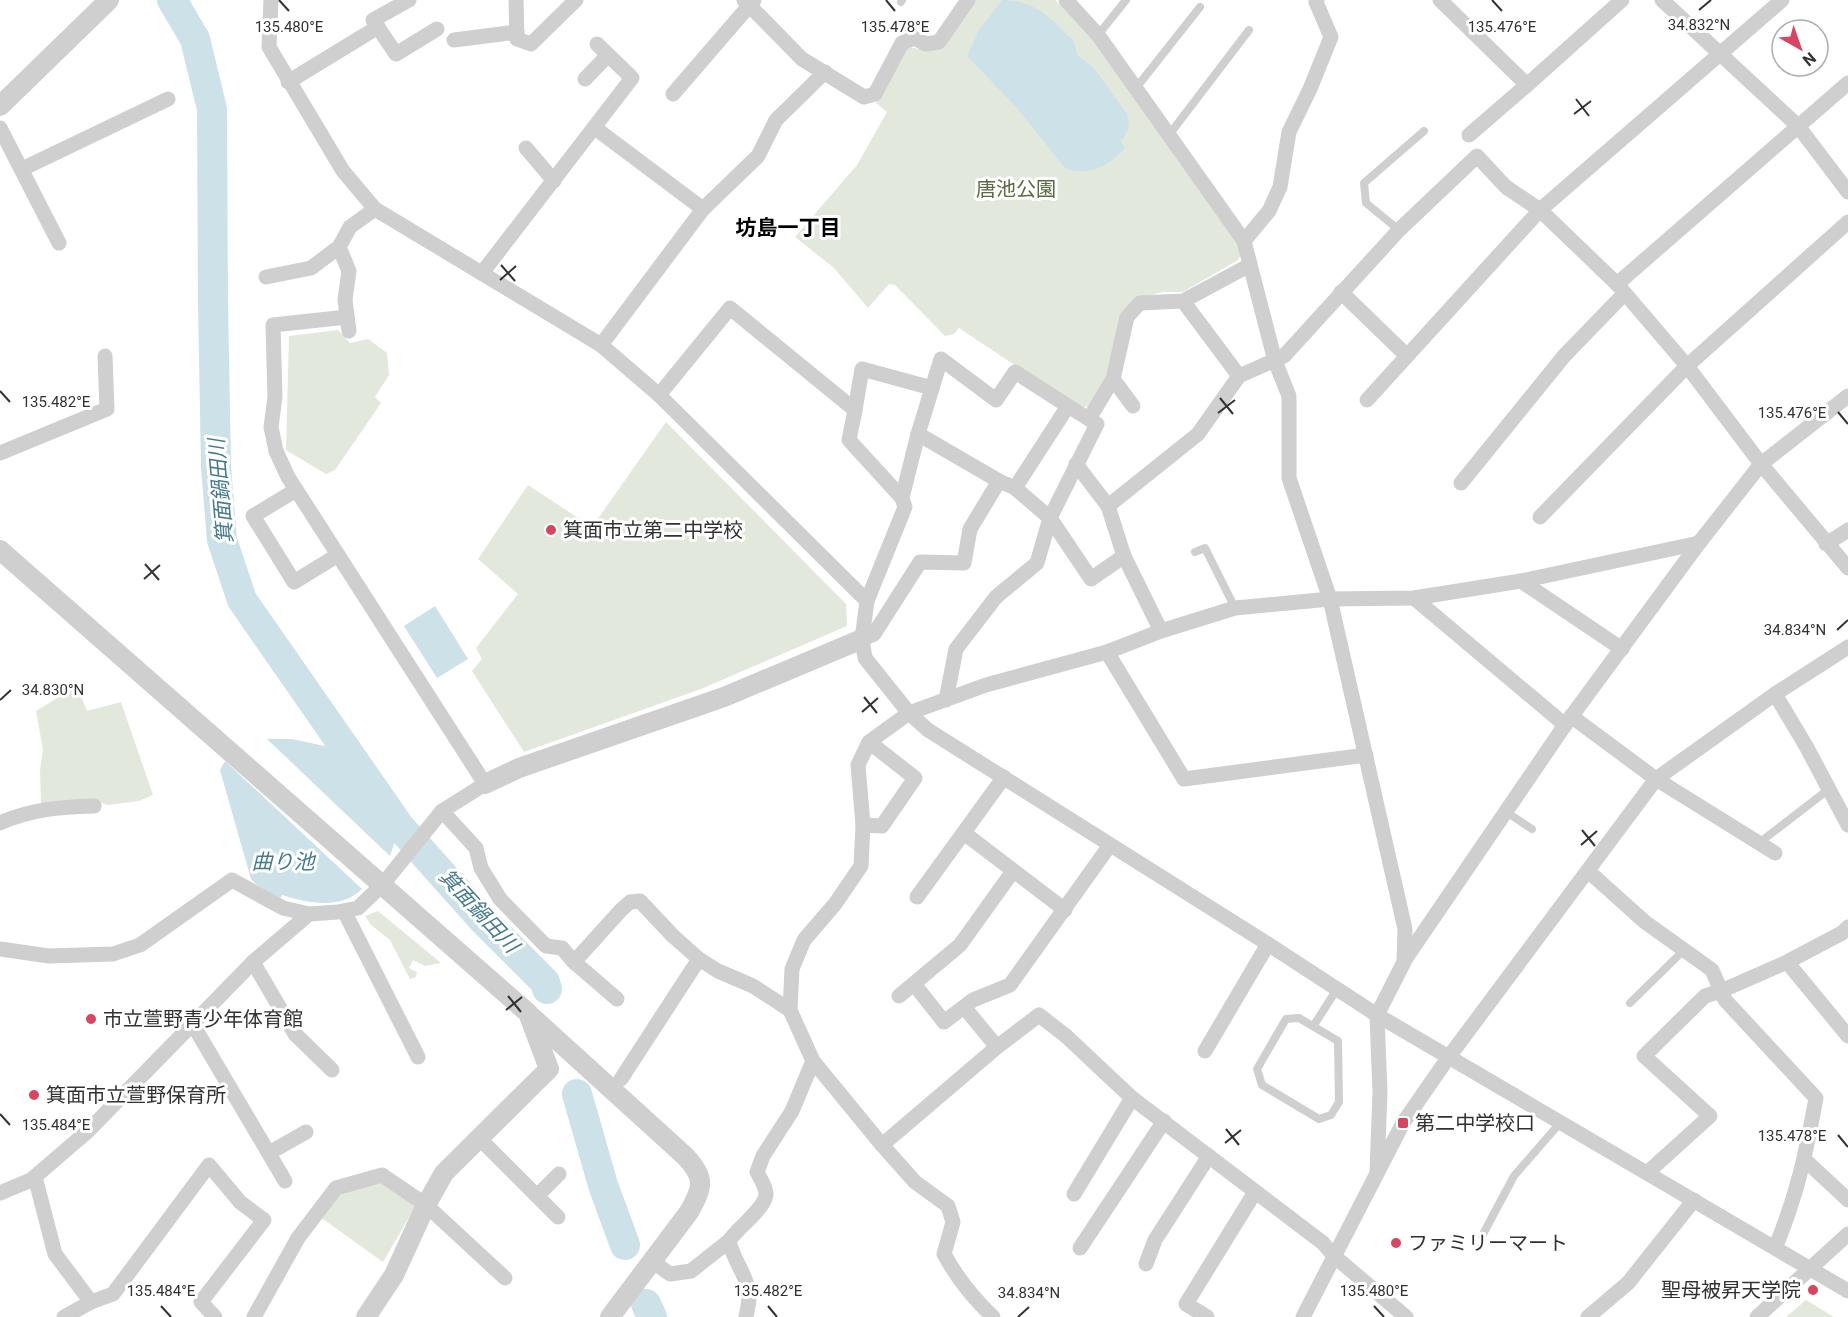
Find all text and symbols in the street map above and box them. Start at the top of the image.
text: 34.832°N [1668,16,1730,34]
text: 135.480°E [255,18,324,36]
text: 135.478°E [861,18,930,36]
text: 135.476°E [1468,18,1537,36]
north arrow [1770,18,1830,78]
text: N [1799,48,1820,70]
park label: 唐池公園 [976,177,1056,201]
district label: 坊島一丁目 [736,216,841,240]
text: 135.482°E [22,393,91,411]
text: 135.476°E [1758,404,1827,422]
water label: 箕面鍋田川 [204,436,238,544]
place label: 箕面市立第二中学校 [563,518,743,542]
marker: 箕面市立第二中学校 [544,523,558,537]
text: 34.834°N [1764,621,1826,639]
text: 34.830°N [22,681,84,699]
water label: 曲り池 [252,850,316,874]
water label: 箕面鍋田川 [434,864,525,959]
place label: 市立萱野青少年体育館 [103,1007,303,1031]
marker: 市立萱野青少年体育館 [84,1012,98,1026]
place label: 箕面市立萱野保育所 [46,1083,226,1107]
marker: 箕面市立萱野保育所 [27,1088,41,1102]
place label: 第二中学校口 [1415,1111,1535,1135]
text: 135.484°E [22,1116,91,1134]
marker: 第二中学校口 [1396,1116,1410,1130]
text: 135.478°E [1758,1127,1827,1145]
place label: ファミリーマート [1408,1231,1568,1255]
marker: ファミリーマート [1389,1236,1403,1250]
place label: 聖母被昇天学院 [1661,1278,1801,1302]
text: 135.484°E [127,1282,196,1300]
text: 135.482°E [734,1282,803,1300]
text: 135.480°E [1340,1282,1409,1300]
marker: 聖母被昇天学院 [1806,1283,1820,1297]
text: 34.834°N [998,1284,1060,1302]

